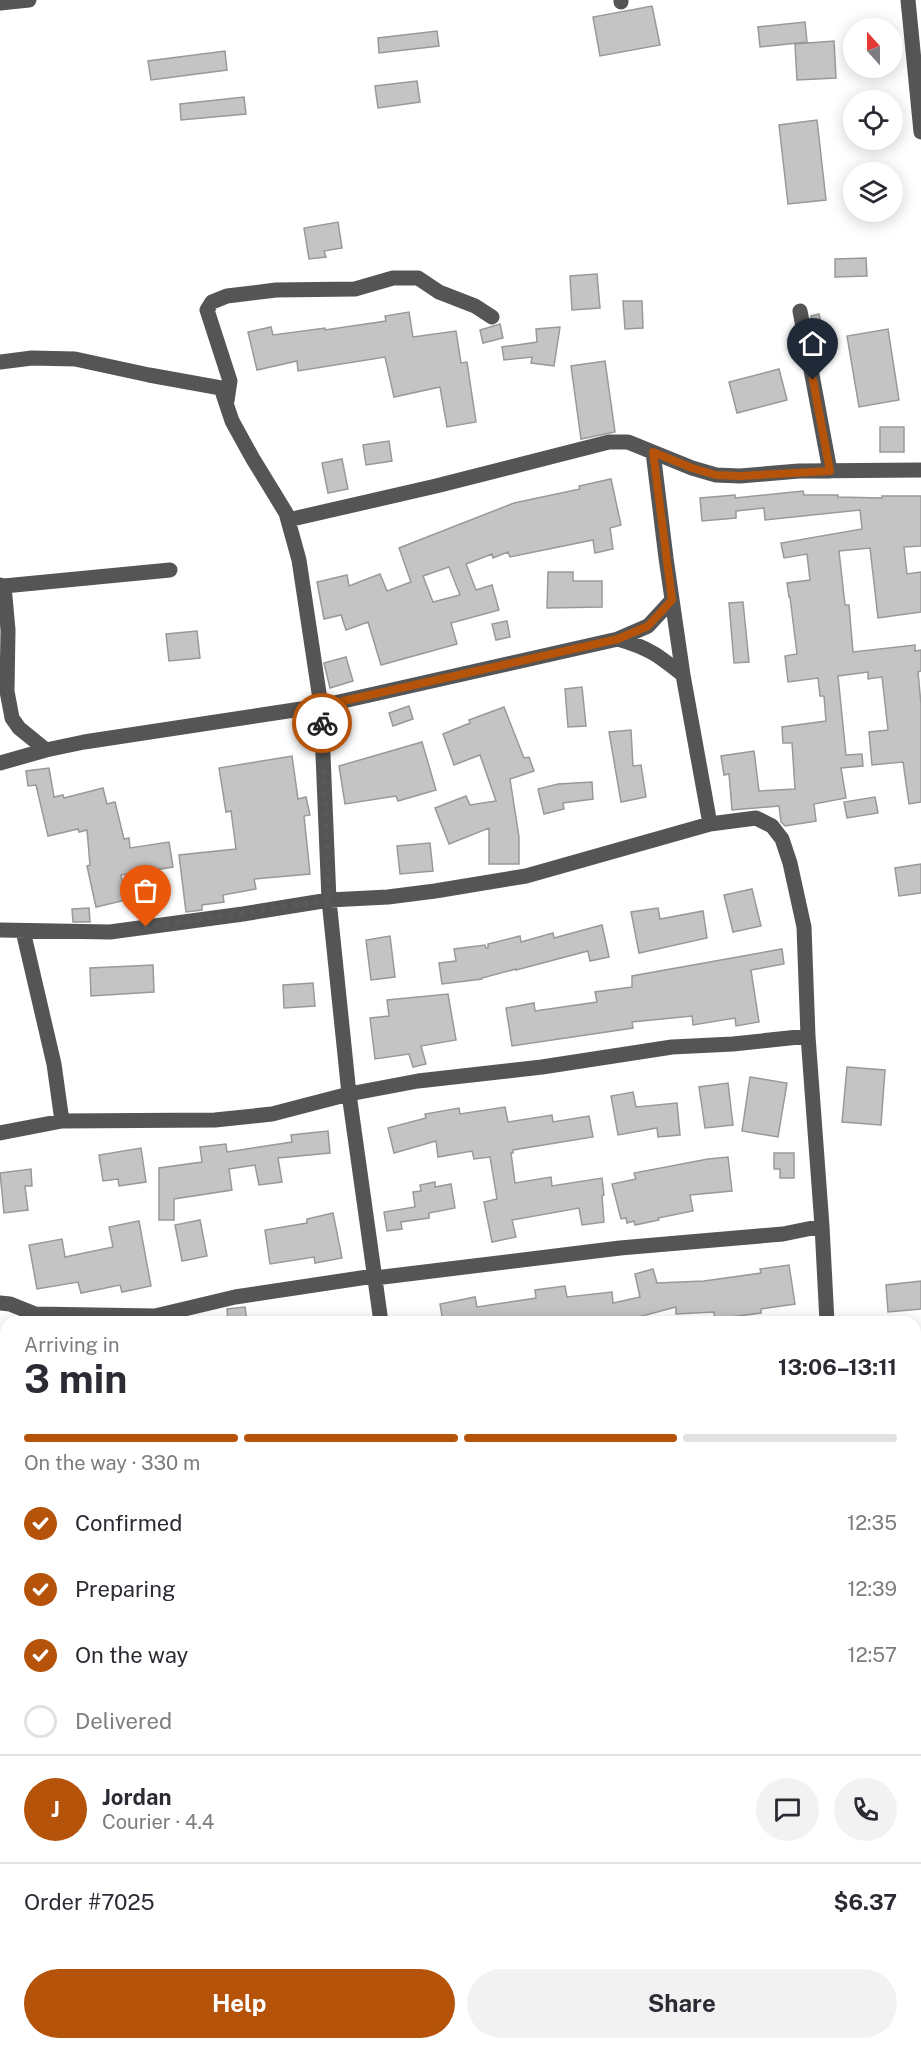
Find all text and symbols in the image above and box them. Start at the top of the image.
north arrow [843,18,903,78]
map controls [843,18,903,222]
button: locate [843,90,903,150]
button: layers [843,162,903,222]
pin [787,318,838,380]
icon: home [796,327,829,360]
courier [292,693,352,753]
icon: bike [306,707,339,740]
pin [120,865,171,927]
icon: bag [129,874,162,907]
text: Arriving in [24,1333,119,1357]
text: 13:06–13:11 [778,1354,897,1380]
text: 3 min [24,1356,127,1402]
text: On the way · 330 m [24,1451,200,1475]
icon: check [24,1507,57,1540]
text: Confirmed [75,1510,182,1536]
text: 12:35 [847,1511,897,1535]
icon: check [24,1573,57,1606]
text: Preparing [75,1576,176,1602]
text: 12:39 [847,1577,897,1601]
icon: check [24,1639,57,1672]
text: On the way [75,1642,188,1668]
text: 12:57 [848,1643,897,1667]
text: Delivered [75,1708,172,1734]
button: chat [756,1778,819,1841]
button: phone [834,1778,897,1841]
text: Jordan [102,1784,171,1810]
text: J [51,1796,60,1822]
text: Courier · 4.4 [102,1810,214,1834]
text: Order #7025 [24,1889,155,1915]
text: $6.37 [834,1889,897,1915]
button: Help [24,1969,455,2038]
button: Share [467,1969,897,2038]

